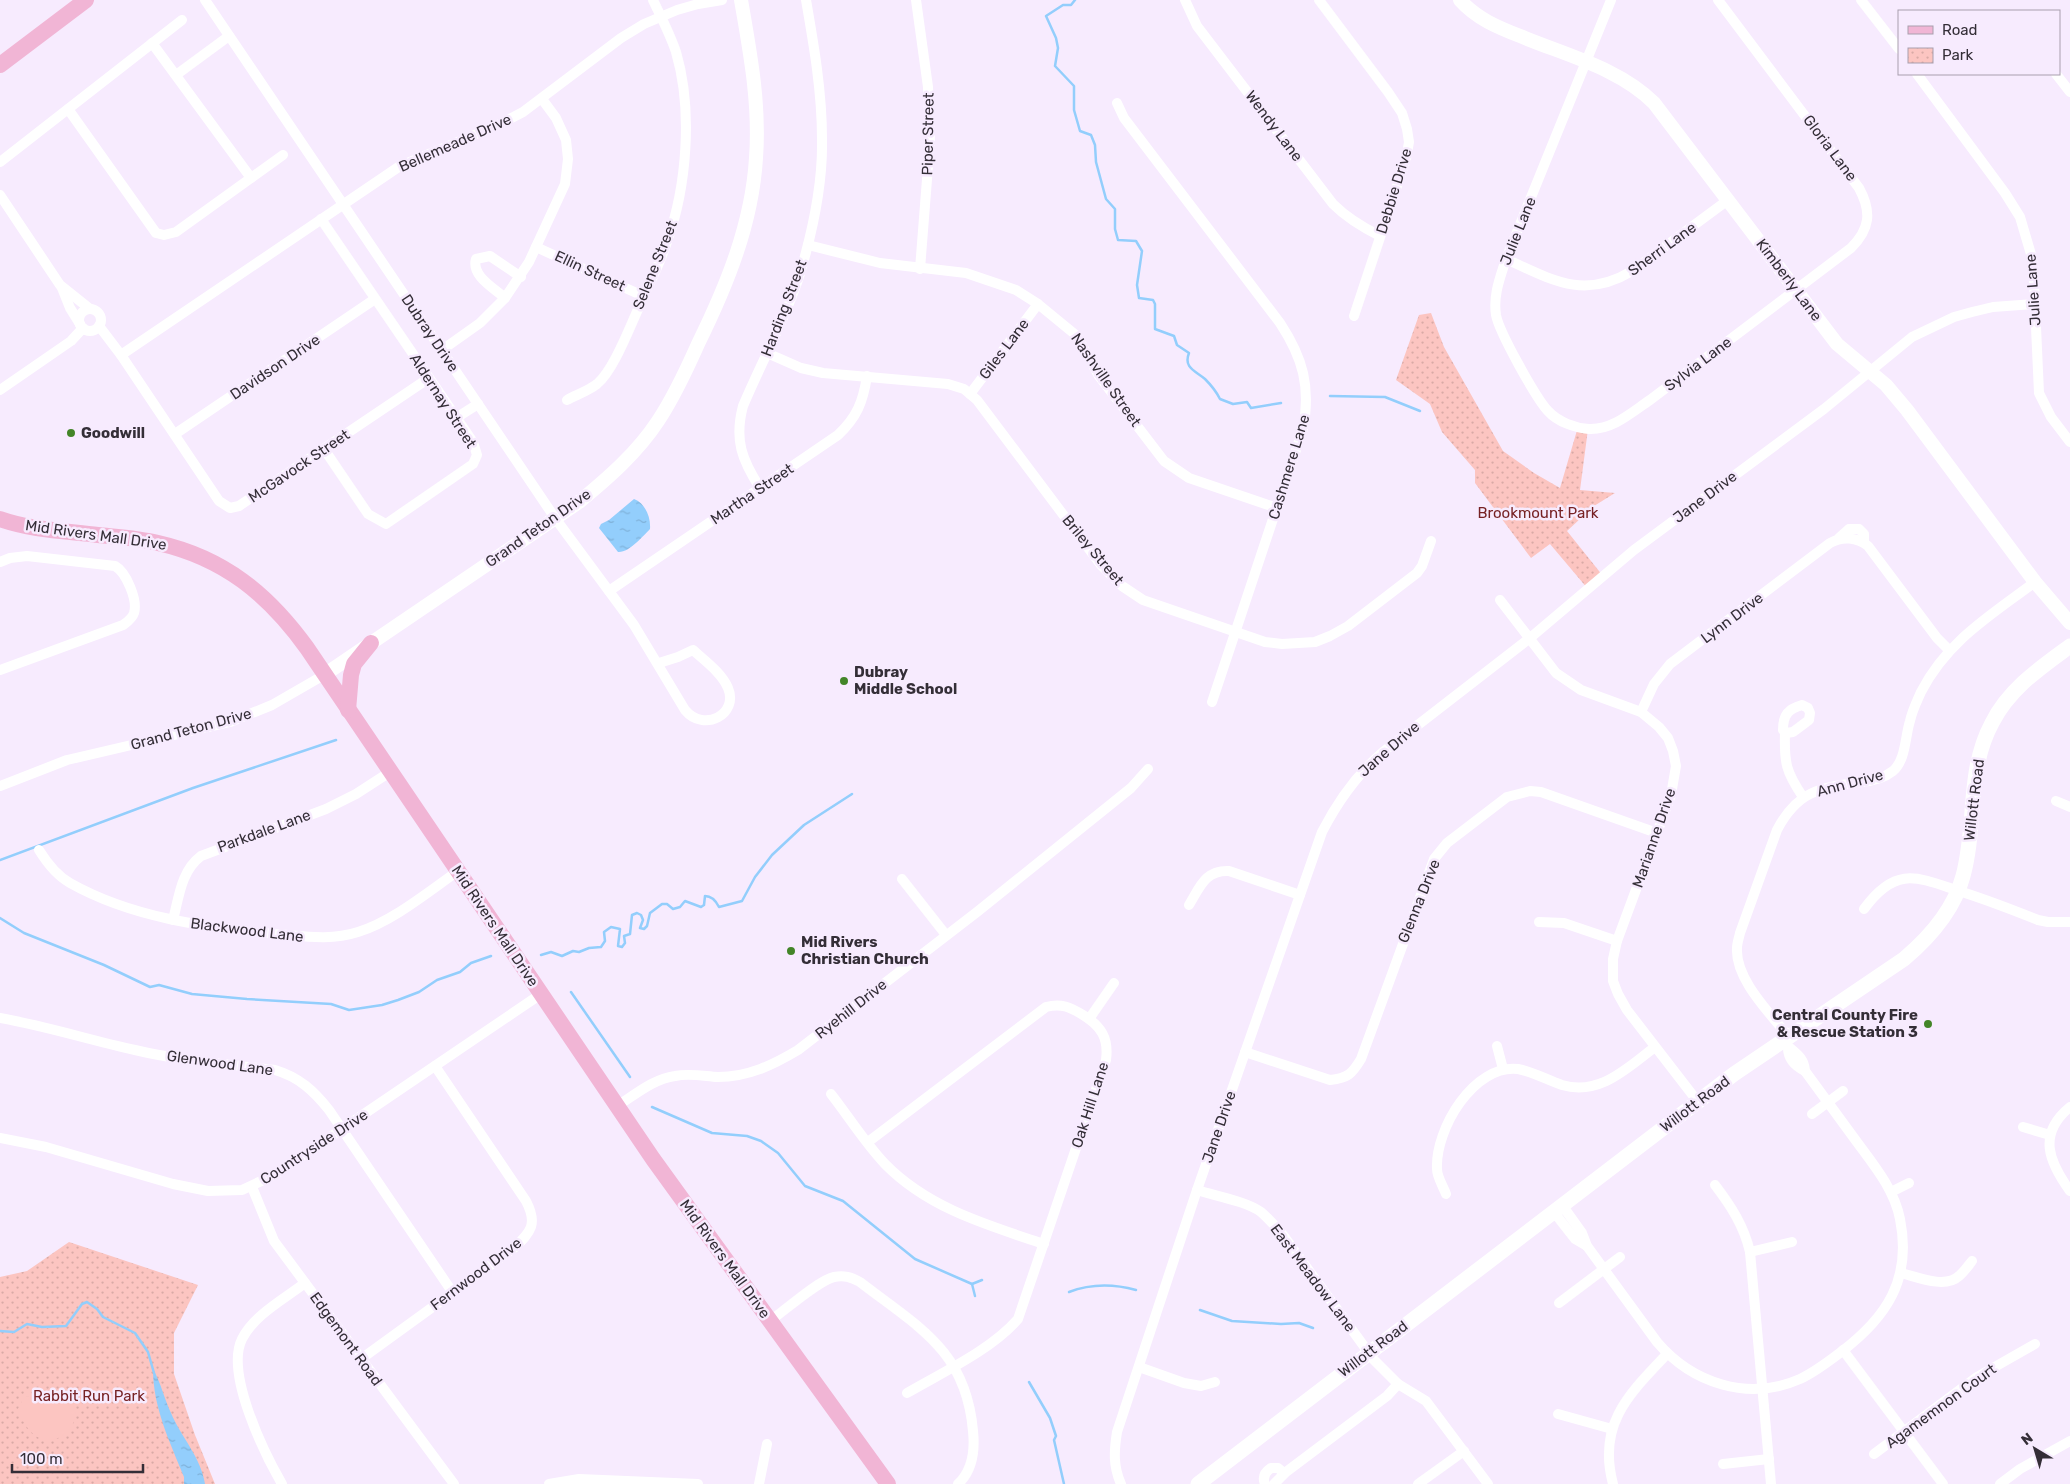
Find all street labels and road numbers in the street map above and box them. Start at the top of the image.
street label: Wendy Lane [1242,87,1306,165]
street label: Piper Street [918,92,938,176]
street label: Bellemeade Drive [396,110,514,176]
street label: Gloria Lane [1799,111,1861,185]
street label: Debbie Drive [1372,146,1416,236]
street label: Julie Lane [1496,194,1540,268]
street label: Selene Street [629,218,681,312]
street label: Sherri Lane [1624,218,1700,280]
street label: Kimberly Lane [1752,235,1826,325]
street label: Ellin Street [552,247,628,295]
street label: Julie Lane [2022,253,2044,327]
street label: Harding Street [757,257,811,359]
street label: Dubray Drive [397,291,463,375]
street label: Giles Lane [975,315,1033,383]
street label: Davidson Drive [227,330,323,404]
street label: Nashville Street [1067,330,1145,430]
street label: Sylvia Lane [1661,333,1735,395]
street label: Aldernay Street [406,350,480,452]
street label: Cashmere Lane [1265,412,1313,522]
street label: McGavock Street [245,425,353,506]
street label: Martha Street [707,460,797,528]
street label: Jane Drive [1670,467,1740,527]
street label: Grand Teton Drive [482,485,594,571]
street label: Briley Street [1058,511,1128,589]
street label: Mid Rivers Mall Drive [24,516,168,554]
street label: Lynn Drive [1697,589,1767,647]
street label: Grand Teton Drive [129,704,253,754]
street label: Jane Drive [1355,718,1423,780]
street label: Willott Road [1960,758,1988,842]
street label: Ann Drive [1815,766,1885,800]
street label: Marianne Drive [1629,786,1679,890]
street label: Parkdale Lane [215,806,313,856]
street label: Glenna Drive [1394,857,1444,945]
street label: Mid Rivers Mall Drive [448,862,542,990]
street label: Blackwood Lane [189,914,305,946]
street label: Ryehill Drive [812,975,890,1043]
street label: Glenwood Lane [166,1047,274,1079]
street label: Oak Hill Lane [1068,1060,1112,1150]
street label: Willott Road [1657,1072,1733,1136]
street label: Jane Drive [1198,1089,1240,1165]
street label: Countryside Drive [257,1106,371,1188]
street label: Mid Rivers Mall Drive [676,1196,774,1322]
street label: East Meadow Lane [1267,1221,1359,1335]
street label: Fernwood Drive [427,1234,525,1314]
street label: Edgemont Road [306,1289,386,1389]
street label: Willott Road [1335,1317,1411,1381]
street label: Agamemnon Court [1882,1360,2000,1452]

